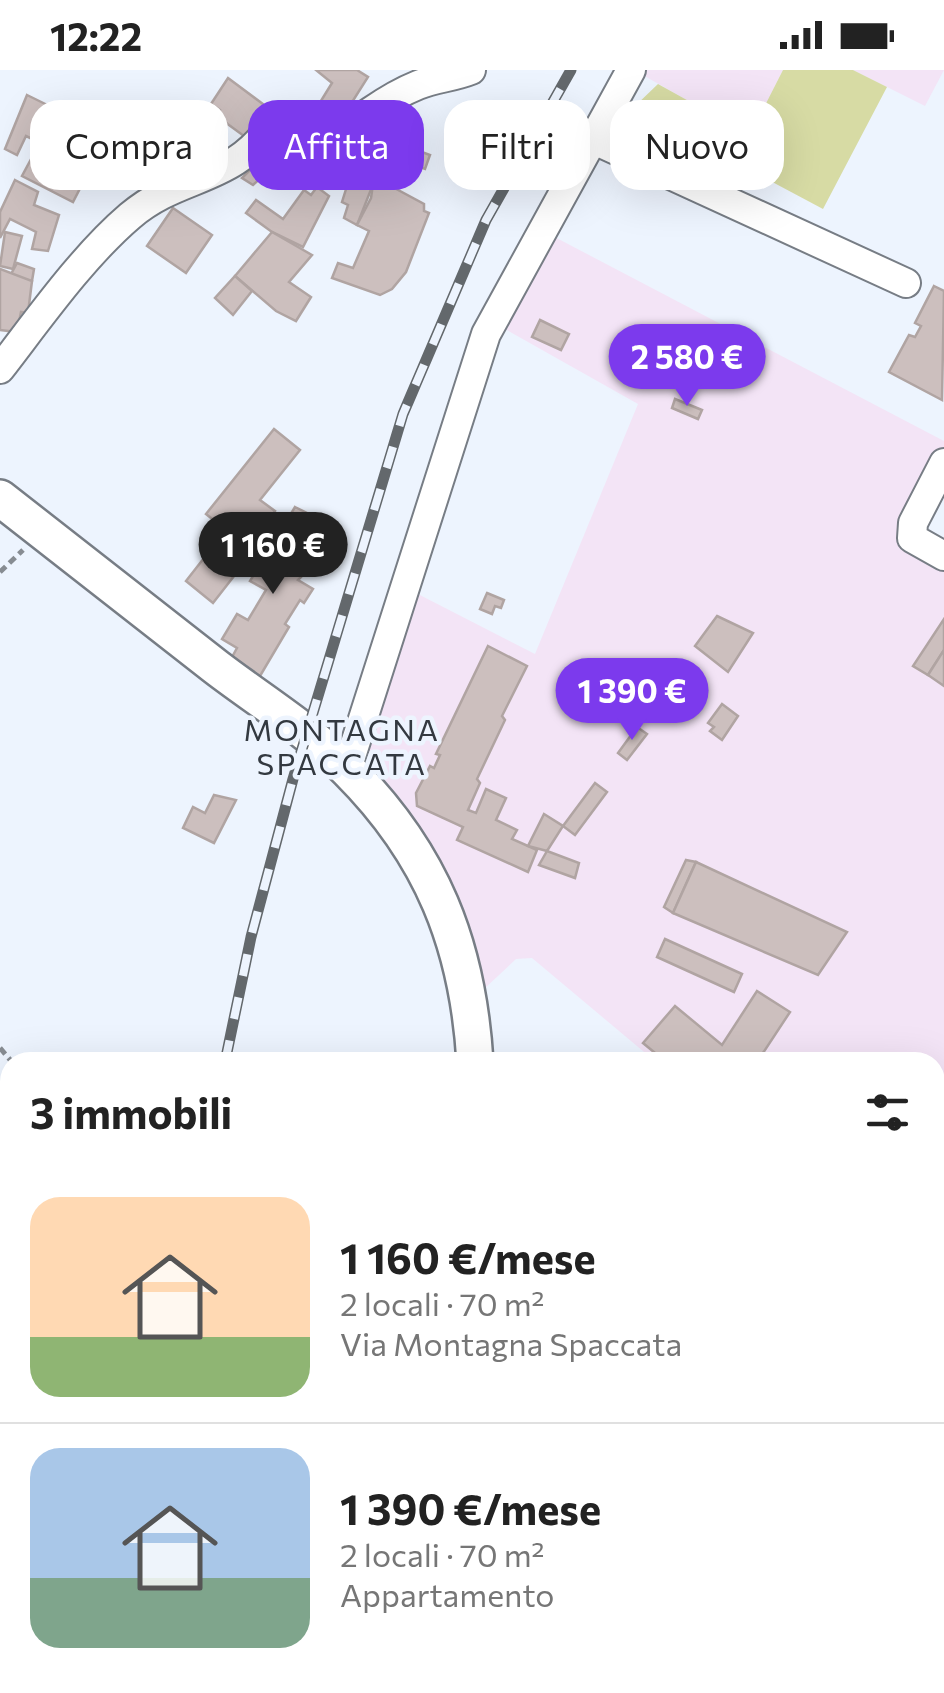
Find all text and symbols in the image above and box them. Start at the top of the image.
text: 12:22 [50,12,142,59]
chip: Compra [30,100,228,190]
chip: Affitta [248,100,424,190]
chip: Filtri [444,100,590,190]
chip: Nuovo [610,100,784,190]
pin: 2 580 € [595,324,779,409]
text: 2 580 € [631,336,743,376]
pin: 1 160 € [181,512,365,597]
text: 1 160 € [221,524,325,564]
pin: 1 390 € [540,658,724,743]
text: 1 390 € [578,670,686,710]
district label: MONTAGNA SPACCATA [243,710,441,781]
icon: filters [860,1085,915,1140]
text: 3 immobili [30,1086,232,1138]
text: 1 160 €/mese [340,1231,596,1283]
icon: home [110,1237,230,1357]
text: 2 locali · 70 m² [340,1283,544,1323]
text: Via Montagna Spaccata [340,1323,682,1363]
text: 1 390 €/mese [340,1482,601,1534]
icon: home [110,1488,230,1608]
text: 2 locali · 70 m² [340,1534,544,1574]
text: Appartamento [340,1574,554,1614]

